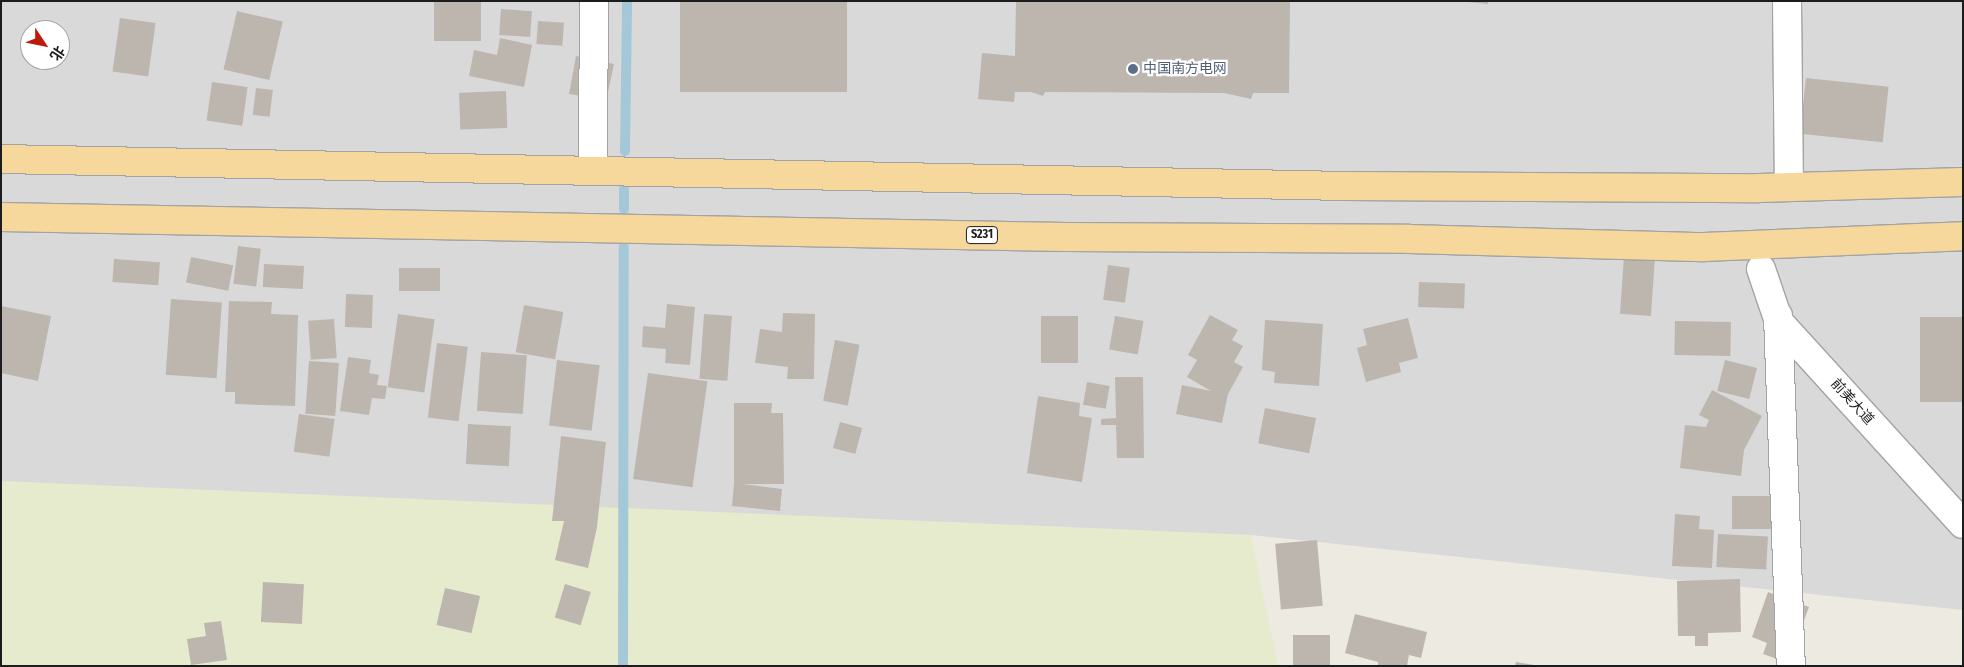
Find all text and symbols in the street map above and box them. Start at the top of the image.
north arrow [20,20,70,70]
text: 北 [46,43,68,64]
place label: 中国南方电网 [1143,61,1227,77]
marker: 中国南方电网 [1127,63,1139,75]
road number: S231 [966,226,998,244]
street label: 前美大道 [1827,376,1877,428]

